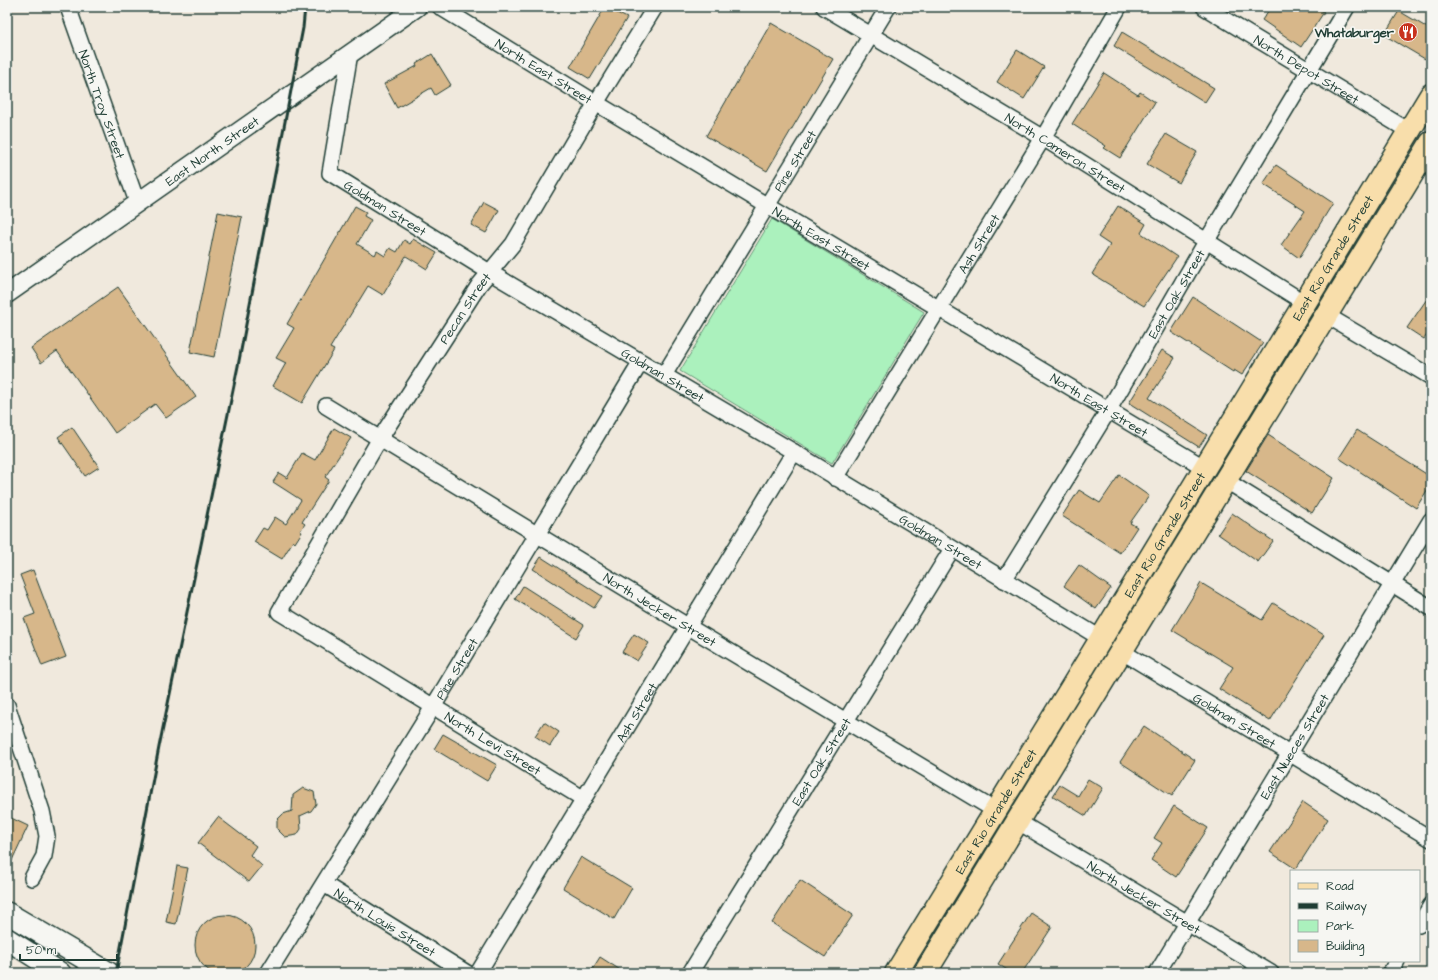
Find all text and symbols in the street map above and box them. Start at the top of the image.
restaurant icon: Whataburger [1397,21,1419,43]
place label: Whataburger [1314,24,1395,44]
street label: North Depot Street [1250,31,1363,109]
street label: North East Street [491,35,596,109]
street label: North Troy Street [74,47,129,162]
street label: North Cameron Street [1001,109,1129,198]
street label: East North Street [162,112,264,191]
street label: Pine Street [770,126,821,195]
street label: Goldman Street [340,176,430,241]
street label: East Rio Grande Street [1288,191,1379,324]
street label: North East Street [769,203,874,276]
street label: Ash Street [954,210,1005,277]
street label: East Oak Street [1144,246,1210,342]
street label: Pecan Street [435,269,496,348]
street label: Goldman Street [618,344,708,407]
street label: North East Street [1047,369,1152,442]
street label: East Rio Grande Street [1120,468,1210,601]
street label: Goldman Street [896,510,986,574]
street label: North Jecker Street [600,569,720,652]
street label: Pine Street [432,634,483,703]
street label: Ash Street [612,679,662,746]
street label: Goldman Street [1189,689,1280,753]
street label: East Nueces Street [1256,690,1334,803]
street label: North Levi Street [441,708,545,780]
street label: East Oak Street [788,714,856,809]
street label: East Rio Grande Street [951,745,1042,878]
street label: North Jecker Street [1083,857,1204,939]
legend [1290,870,1420,962]
text: Road [1326,878,1354,895]
street label: North Louis Street [330,884,439,962]
text: Railway [1326,898,1367,916]
text: Park [1326,918,1354,935]
scale bar [20,936,117,962]
text: Building [1326,938,1364,956]
text: 50 m [26,942,57,959]

